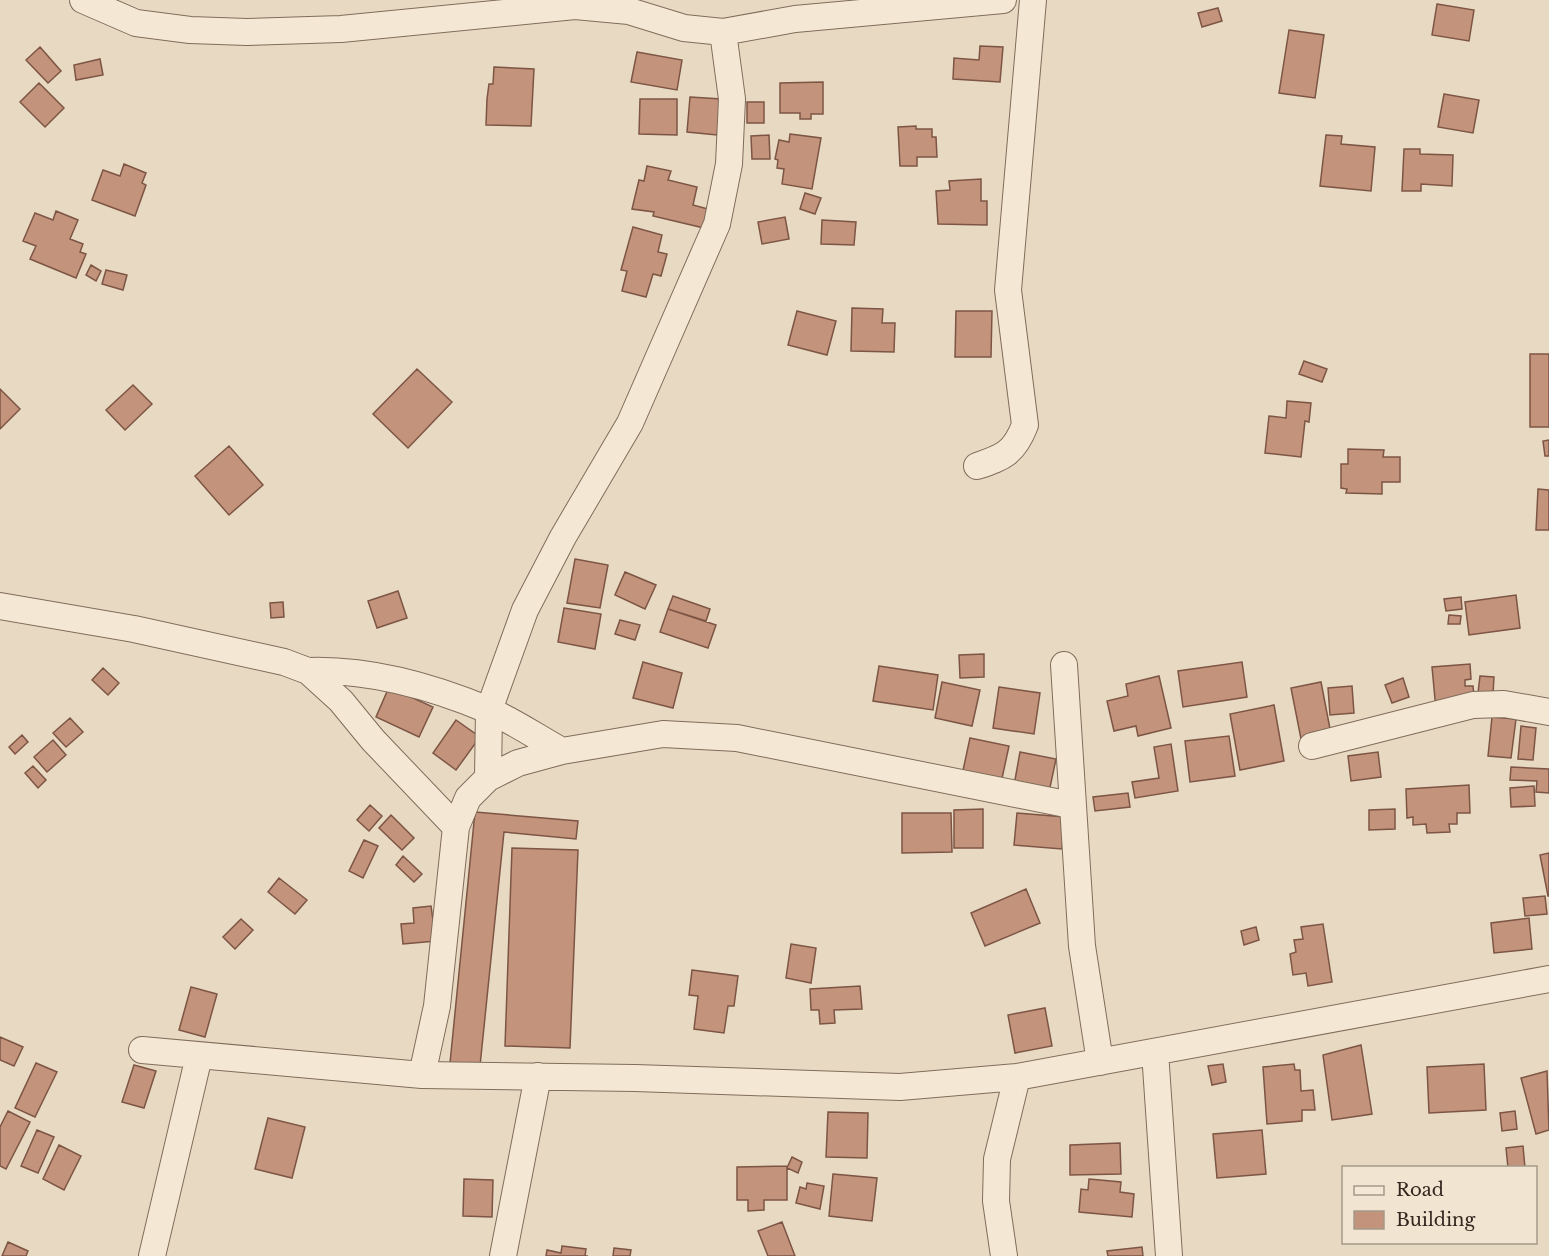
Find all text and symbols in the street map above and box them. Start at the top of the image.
legend [1342,1166,1537,1244]
text: Road [1396,1179,1444,1201]
text: Building [1396,1209,1475,1231]

